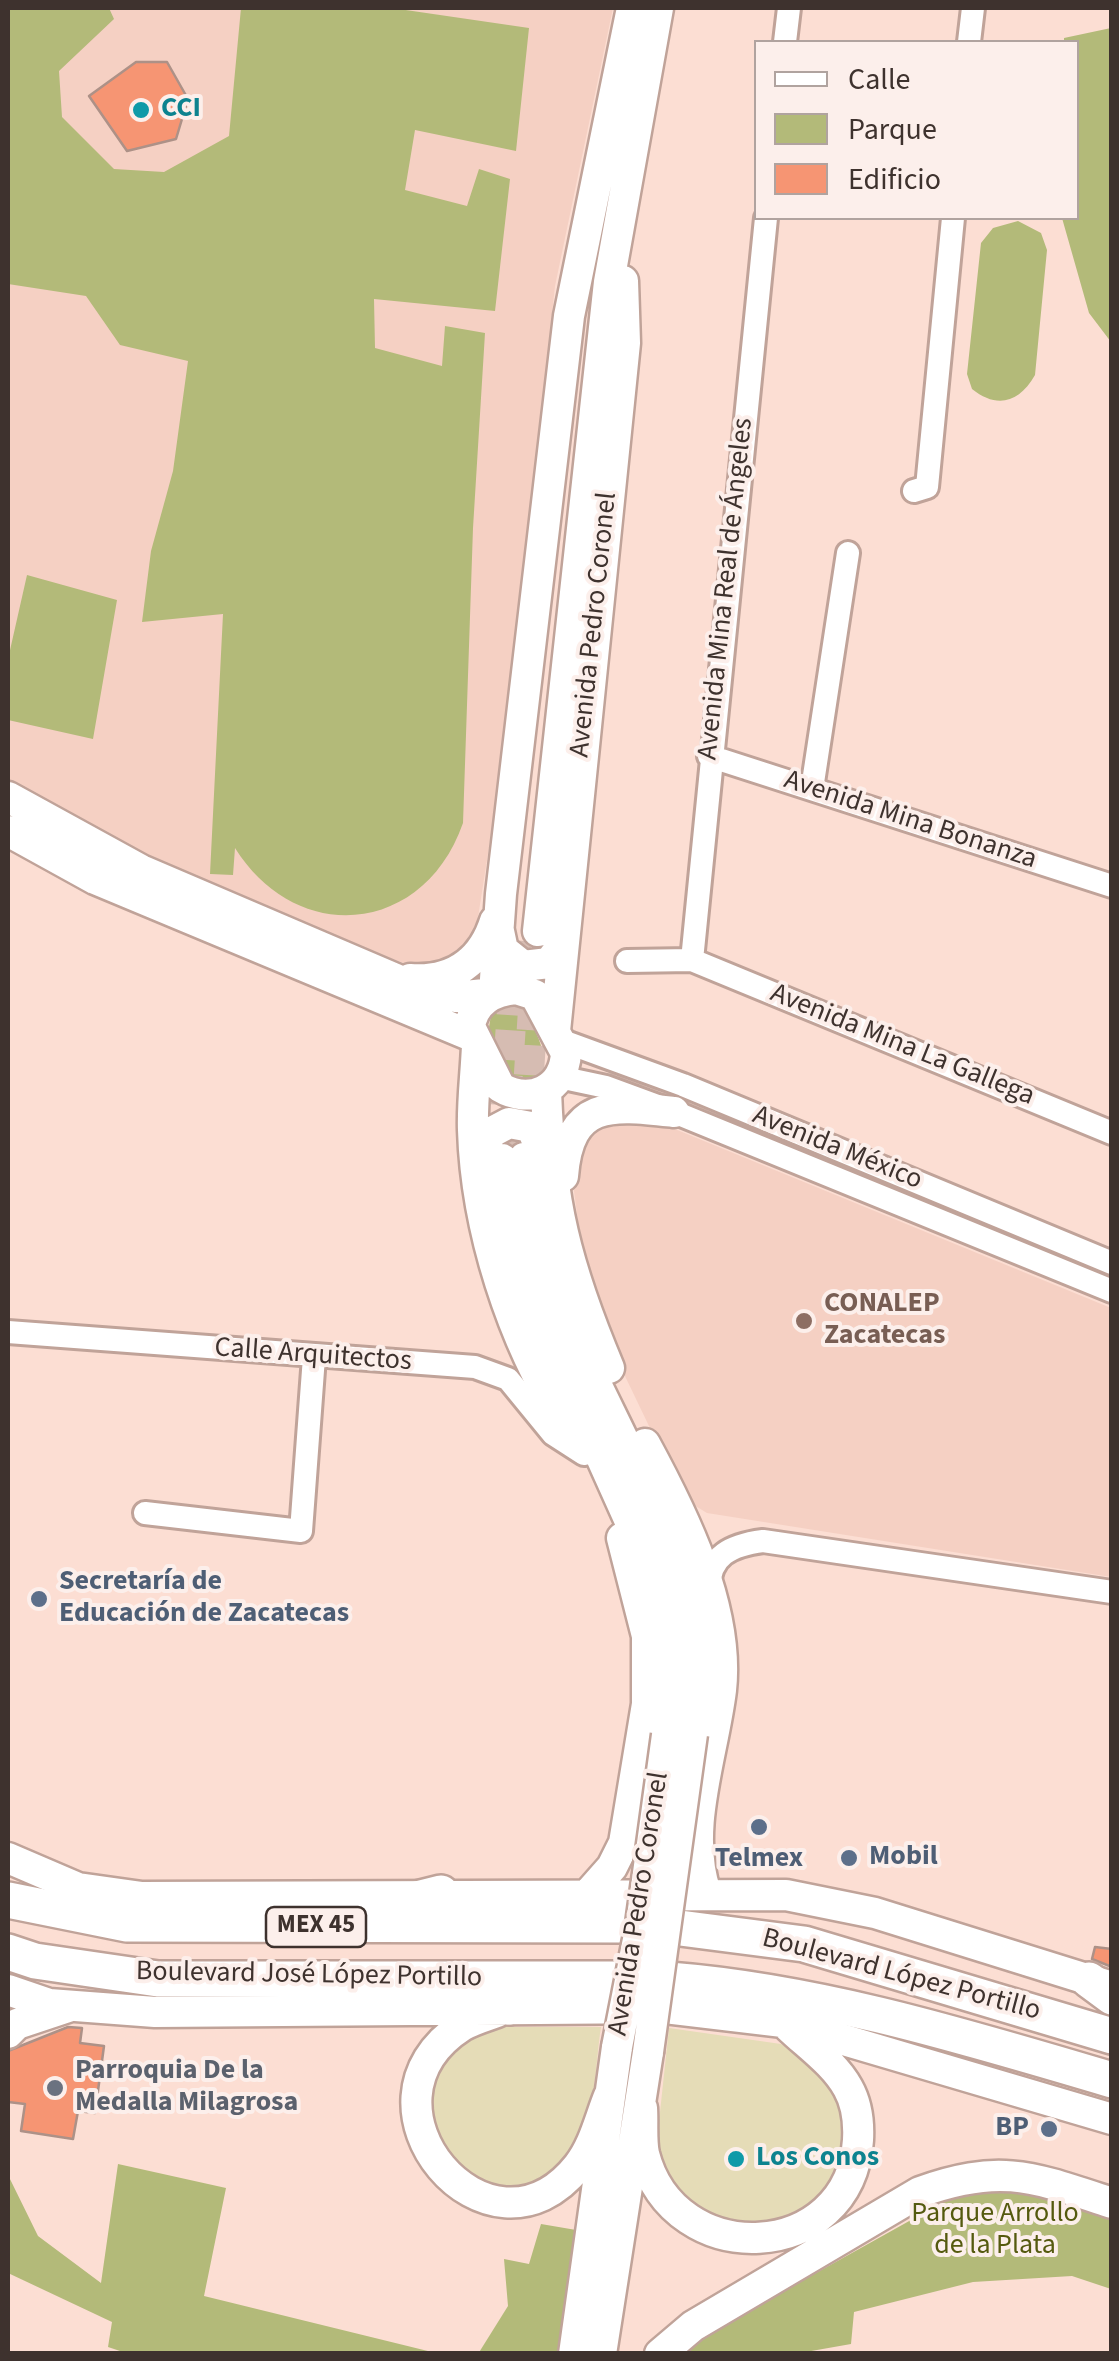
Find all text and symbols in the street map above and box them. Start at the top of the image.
legend [754,40,1079,220]
text: Calle [848,58,910,101]
place label: CCI [161,93,201,127]
marker: CCI [130,99,152,121]
text: Parque [848,108,937,151]
text: Edificio [848,158,941,201]
street label: Avenida Mina Real de Ángeles [692,416,762,762]
street label: Avenida Pedro Coronel [564,491,626,759]
street label: Avenida Mina Bonanza [780,764,1040,878]
street label: Avenida Mina La Gallega [765,978,1039,1114]
street label: Avenida México [747,1100,927,1198]
place label: CONALEP Zacatecas [824,1288,945,1354]
marker: CONALEP Zacatecas [793,1310,815,1332]
street label: Calle Arquitectos [213,1332,413,1380]
place label: Secretaría de Educación de Zacatecas [59,1566,349,1632]
marker: Secretaría de Educación de Zacatecas [28,1588,50,1610]
street label: Avenida Pedro Coronel [603,1770,677,2038]
marker: Telmex [748,1816,770,1838]
place label: Mobil [869,1841,938,1875]
place label: Telmex [715,1843,803,1877]
marker: Mobil [838,1847,860,1869]
road number: MEX 45 [266,1907,366,1947]
street label: Boulevard López Portillo [758,1923,1044,2029]
street label: Boulevard José López Portillo [136,1956,482,1996]
place label: Parroquia De la Medalla Milagrosa [75,2055,298,2121]
marker: Parroquia De la Medalla Milagrosa [44,2077,66,2099]
place label: BP [995,2112,1029,2146]
marker: BP [1038,2118,1060,2140]
place label: Los Conos [756,2142,879,2176]
marker: Los Conos [725,2148,747,2170]
park label: Parque Arrollo de la Plata [911,2198,1079,2264]

